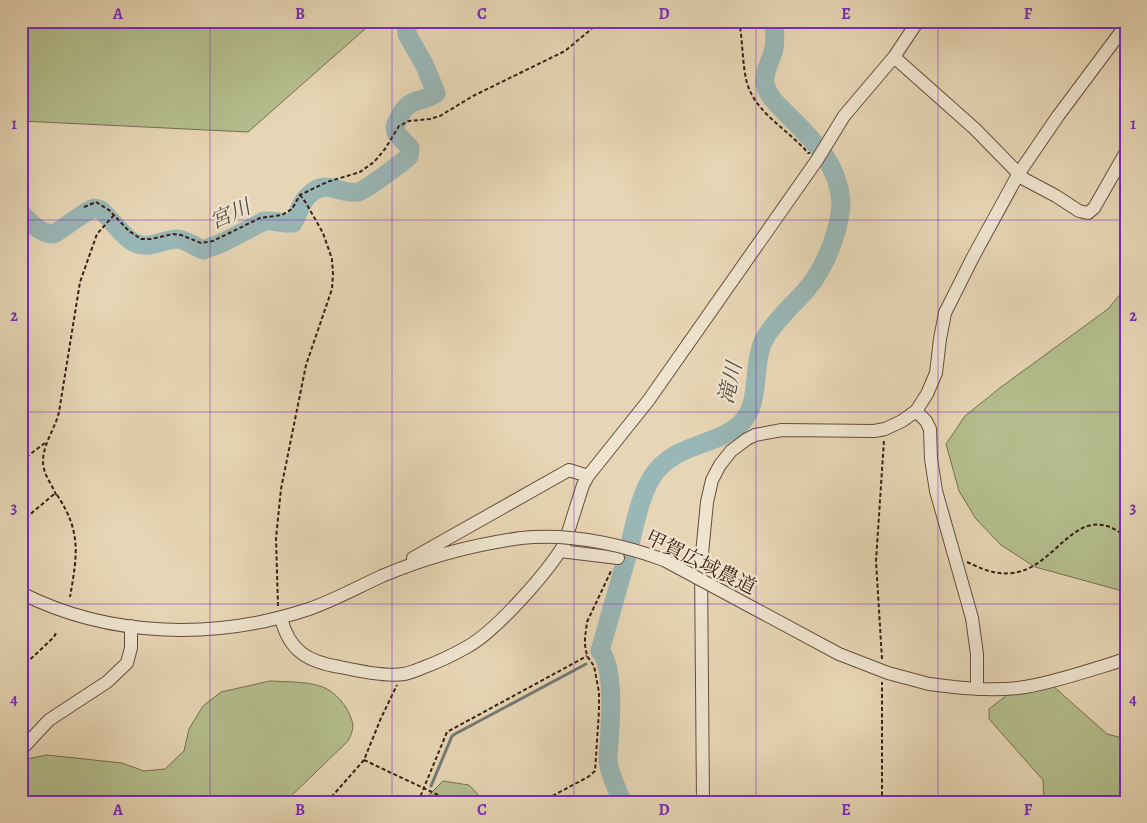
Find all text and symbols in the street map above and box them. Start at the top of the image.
text: A [112,3,124,25]
text: B [295,3,305,25]
text: C [477,3,487,25]
text: D [658,3,670,25]
text: E [841,3,851,25]
text: F [1024,3,1033,25]
text: 1 [11,113,17,135]
text: 1 [1130,113,1136,135]
water label: 宮川 [205,192,257,235]
text: 2 [10,305,18,327]
text: 2 [1129,305,1137,327]
water label: 滝川 [712,357,749,407]
text: 3 [11,497,18,519]
text: 3 [1130,497,1137,519]
street label: 甲賀広域農道 [641,524,761,601]
text: 4 [10,689,18,711]
text: 4 [1129,689,1137,711]
text: A [112,799,124,821]
text: B [295,799,305,821]
text: C [477,799,487,821]
text: D [658,799,670,821]
text: E [841,799,851,821]
text: F [1024,799,1033,821]

